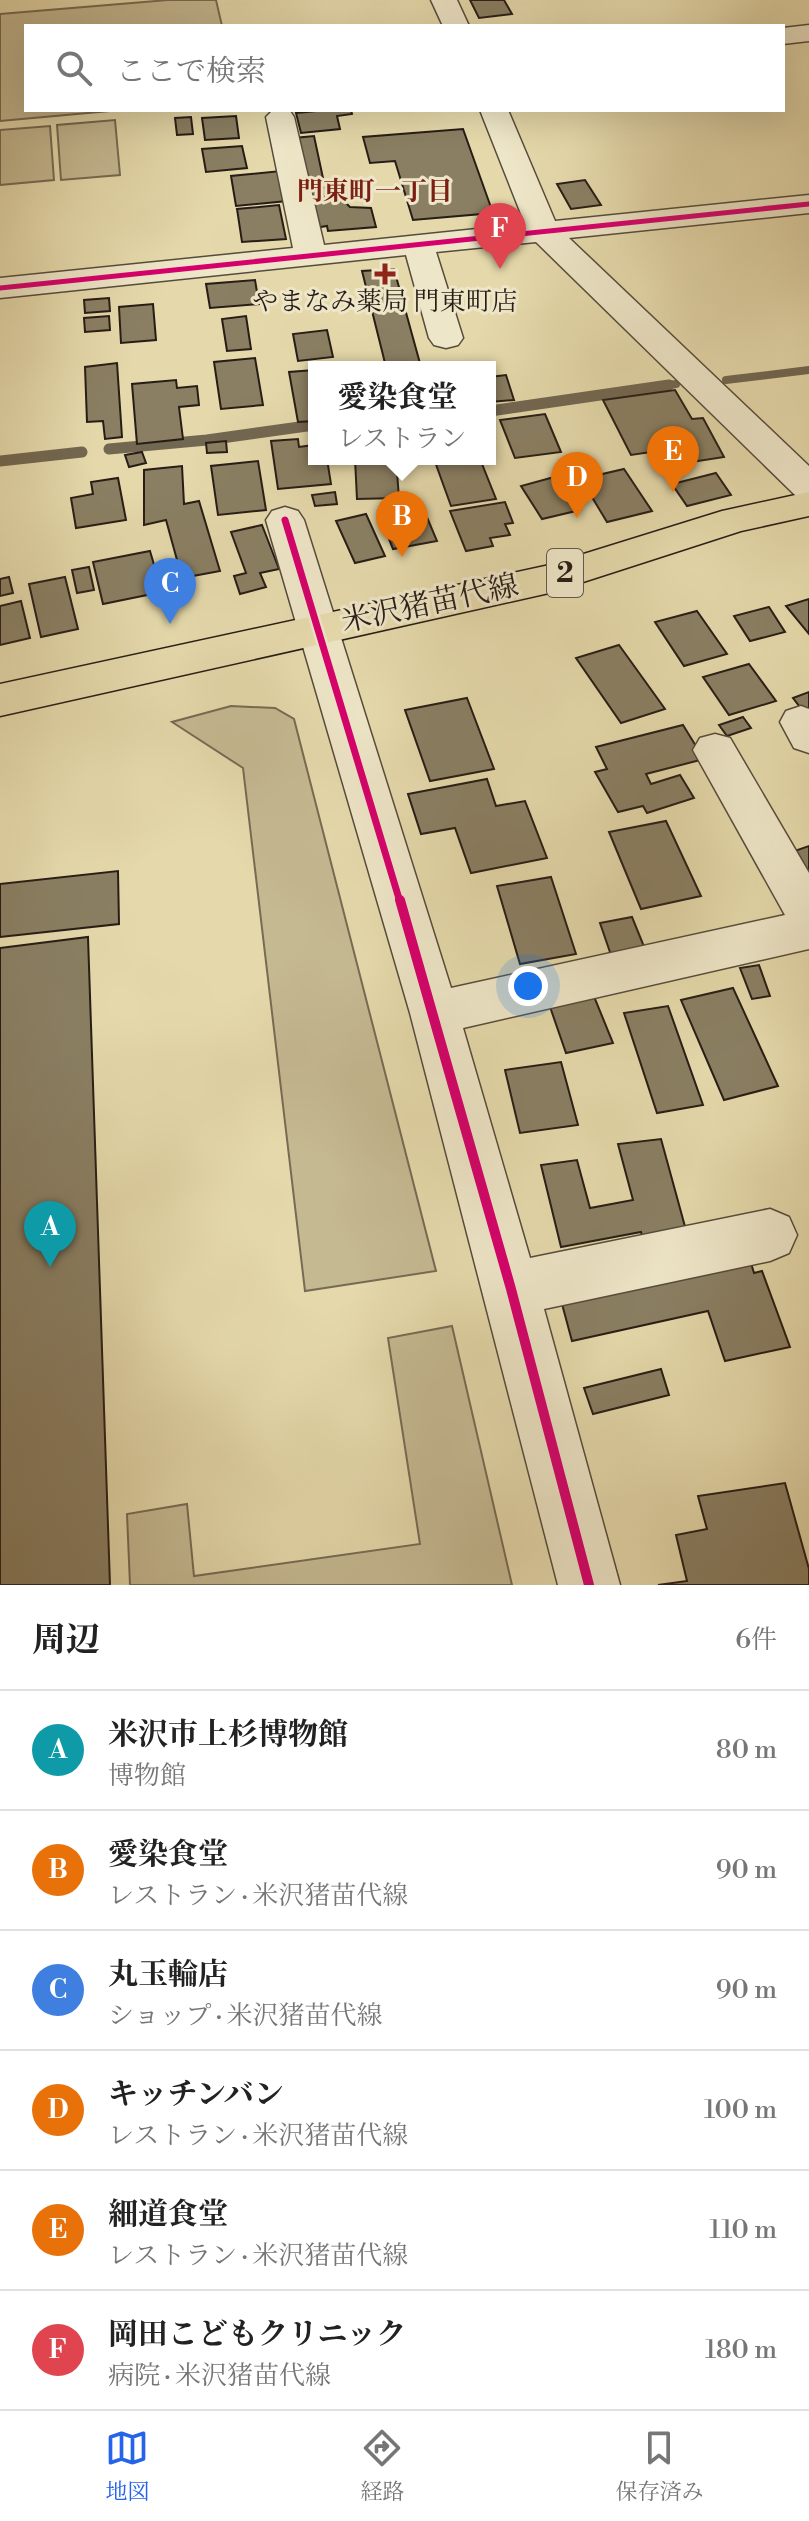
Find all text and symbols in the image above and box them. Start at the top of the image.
search box [24,24,785,112]
icon: search [52,46,96,90]
text: ここで検索 [116,53,266,91]
district label: 門東町一丁目 [297,176,453,208]
pin: F [474,203,526,269]
marker: やまなみ薬局 門東町店 [376,265,394,283]
place label: やまなみ薬局 門東町店 [252,286,518,318]
popup [308,361,496,465]
text: 愛染食堂 [337,379,457,417]
text: レストラン [337,423,467,455]
pin: E [647,426,699,492]
pin: D [551,452,603,518]
pin: B [376,491,428,557]
road number: 2 [547,549,583,597]
pin: C [144,558,196,624]
street label: 米沢猪苗代線 [338,567,522,641]
your location [508,966,548,1006]
pin: A [24,1201,76,1267]
text: 周辺 [32,1620,100,1662]
text: 6件 [735,1624,777,1656]
text: 米沢市上杉博物館 [108,1716,348,1754]
text: A [49,1734,67,1766]
text: 80 m [716,1734,777,1766]
text: 博物館 [108,1760,186,1792]
text: 愛染食堂 [108,1836,228,1874]
text: B [48,1854,68,1886]
text: 90 m [716,1854,777,1886]
text: レストラン · 米沢猪苗代線 [108,1880,408,1912]
text: 丸玉輪店 [108,1956,228,1994]
text: C [49,1974,67,2006]
text: 90 m [716,1974,777,2006]
text: ショップ · 米沢猪苗代線 [108,2000,383,2032]
text: キッチンバン [108,2076,284,2114]
text: D [48,2094,68,2126]
text: 100 m [704,2094,777,2126]
text: レストラン · 米沢猪苗代線 [108,2120,408,2152]
text: 細道食堂 [108,2196,228,2234]
text: E [49,2214,67,2246]
text: 110 m [709,2214,777,2246]
text: レストラン · 米沢猪苗代線 [108,2240,408,2272]
text: 岡田こどもクリニック [108,2316,406,2354]
text: F [49,2334,67,2366]
text: 180 m [705,2334,777,2366]
text: 病院 · 米沢猪苗代線 [108,2360,331,2392]
tab: 地図 [105,2426,150,2506]
tab: 経路 [360,2426,405,2506]
tab: 保存済み [615,2426,704,2506]

